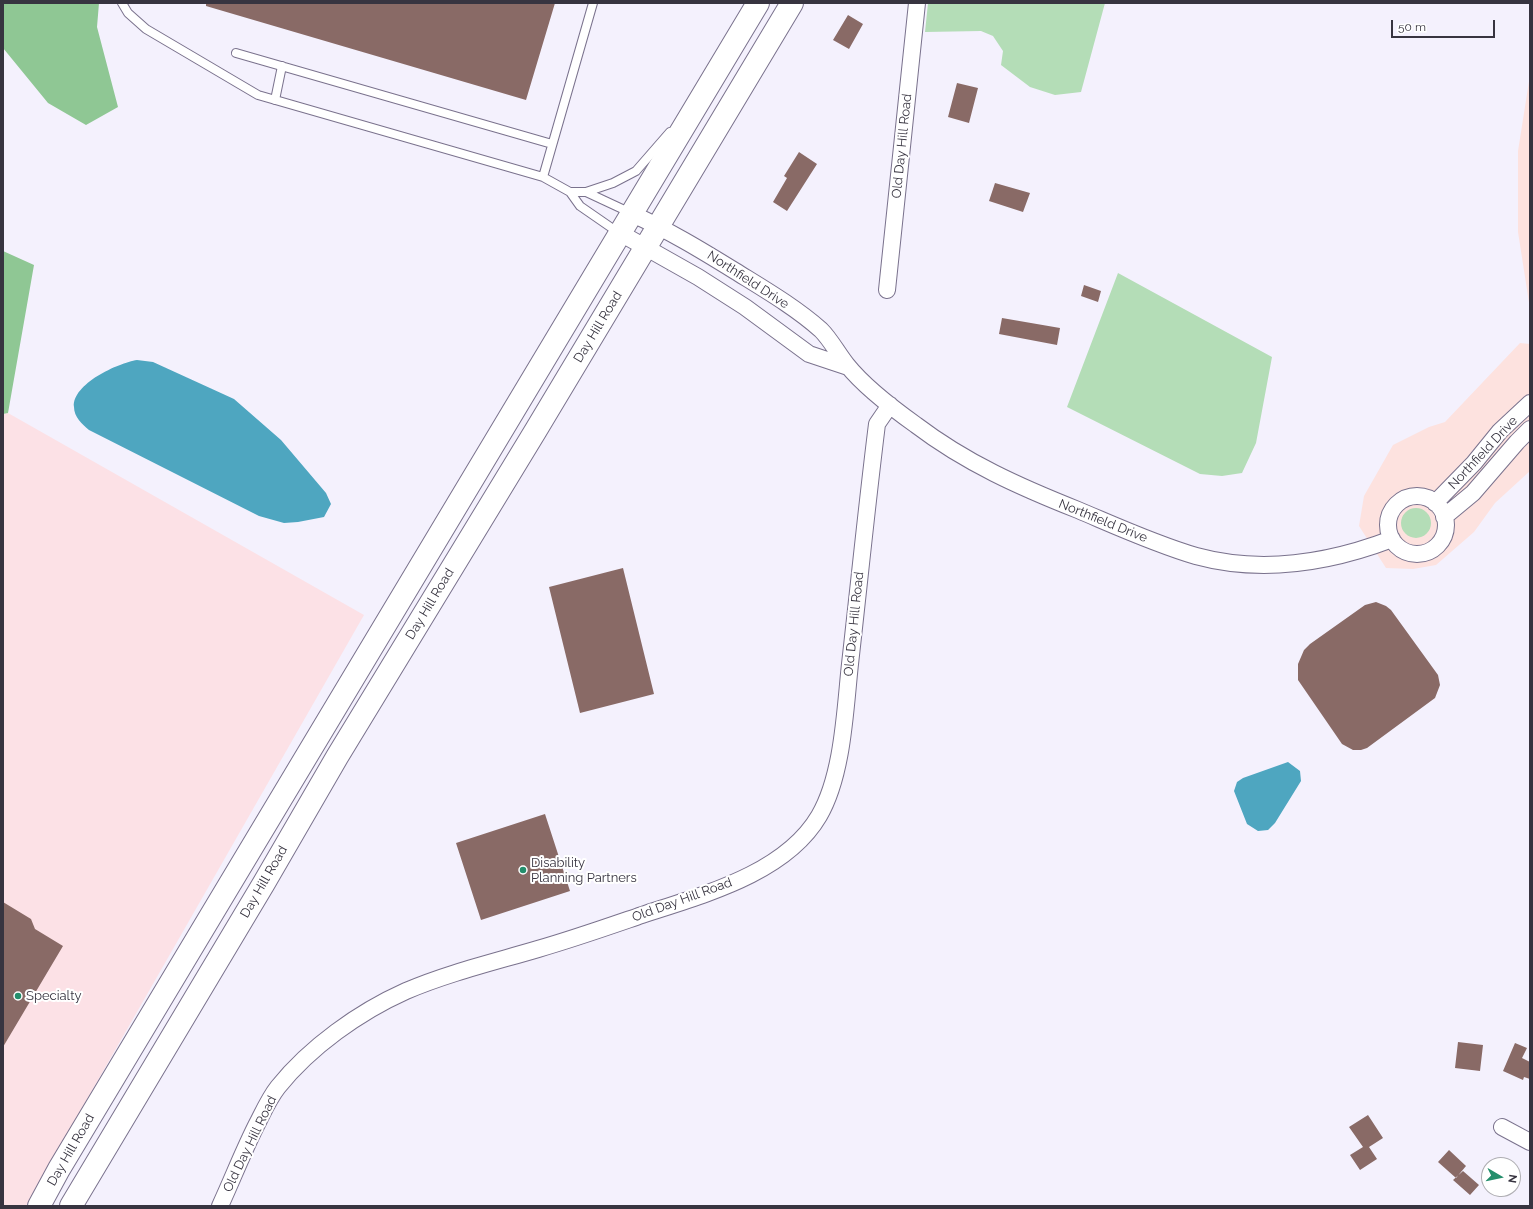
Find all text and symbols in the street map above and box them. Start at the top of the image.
scale bar [1393,12,1497,38]
text: 50 m [1398,20,1426,34]
street label: Old Day Hill Road [889,93,915,199]
street label: Northfield Drive [704,248,792,312]
street label: Day Hill Road [571,288,625,366]
street label: Northfield Drive [1445,413,1521,493]
street label: Northfield Drive [1056,496,1150,546]
street label: Day Hill Road [403,565,457,643]
street label: Old Day Hill Road [841,571,867,677]
street label: Day Hill Road [237,843,291,921]
place label: Disability Planning Partners [531,855,637,886]
marker: Disability Planning Partners [518,865,528,875]
street label: Old Day Hill Road [630,875,734,925]
place label: Specialty [26,988,82,1004]
marker: Specialty [13,991,23,1001]
street label: Old Day Hill Road [220,1093,280,1195]
street label: Day Hill Road [44,1111,98,1189]
north arrow [1481,1157,1521,1197]
text: N [1505,1174,1519,1184]

